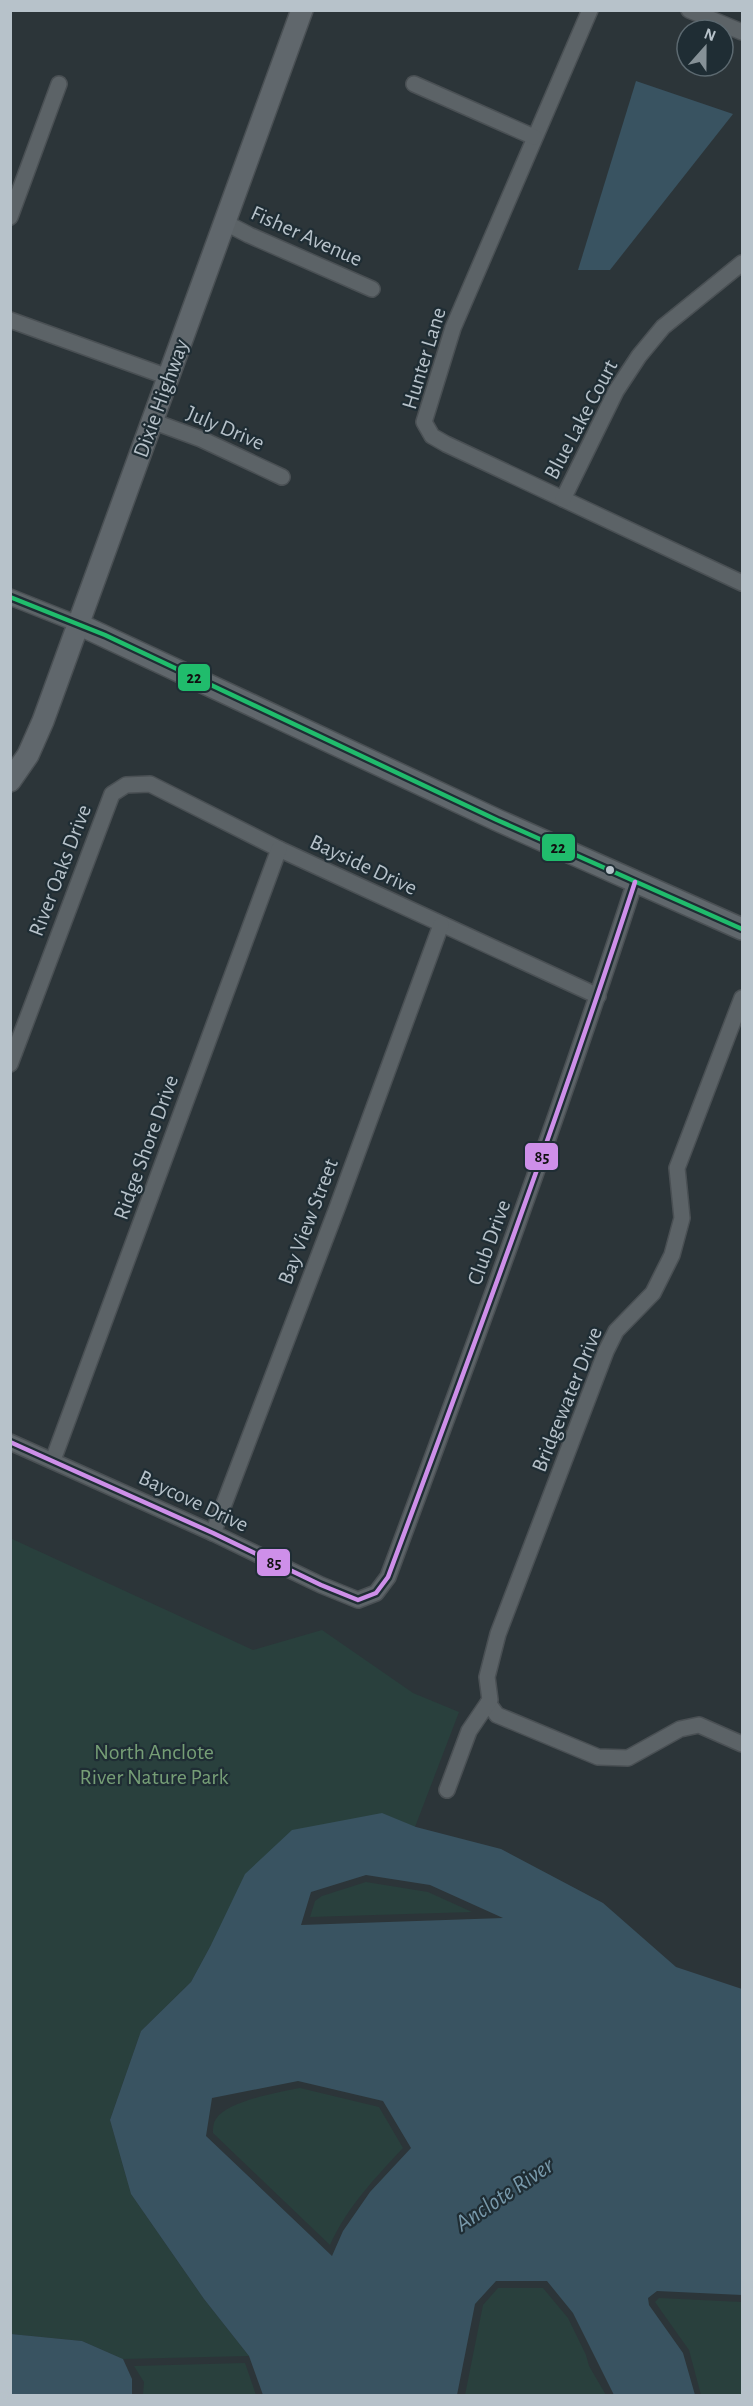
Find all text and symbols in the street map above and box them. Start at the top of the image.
north arrow [675,18,735,78]
text: N [702,25,718,44]
street label: Fisher Avenue [248,202,366,270]
street label: Hunter Lane [398,305,450,412]
street label: Dixie Highway [129,336,193,460]
street label: Blue Lake Court [540,356,622,483]
street label: July Drive [184,402,268,454]
line badge: 22 [177,663,211,692]
text: 22 [186,670,202,686]
street label: River Oaks Drive [25,801,95,939]
street label: Bayside Drive [307,831,421,899]
line badge: 22 [541,833,576,862]
text: 22 [550,840,566,856]
unlabelled marker [604,864,616,876]
street label: Ridge Shore Drive [110,1072,182,1223]
line badge: 85 [524,1142,559,1171]
text: 85 [535,1149,549,1165]
street label: Bay View Street [274,1155,342,1287]
street label: Club Drive [463,1197,514,1288]
street label: Bridgewater Drive [528,1324,606,1475]
street label: Baycove Drive [135,1466,252,1536]
line badge: 85 [256,1548,291,1577]
text: 85 [267,1555,281,1571]
park label: North Anclote River Nature Park [80,1741,229,1788]
water label: Anclote River [450,2153,559,2237]

